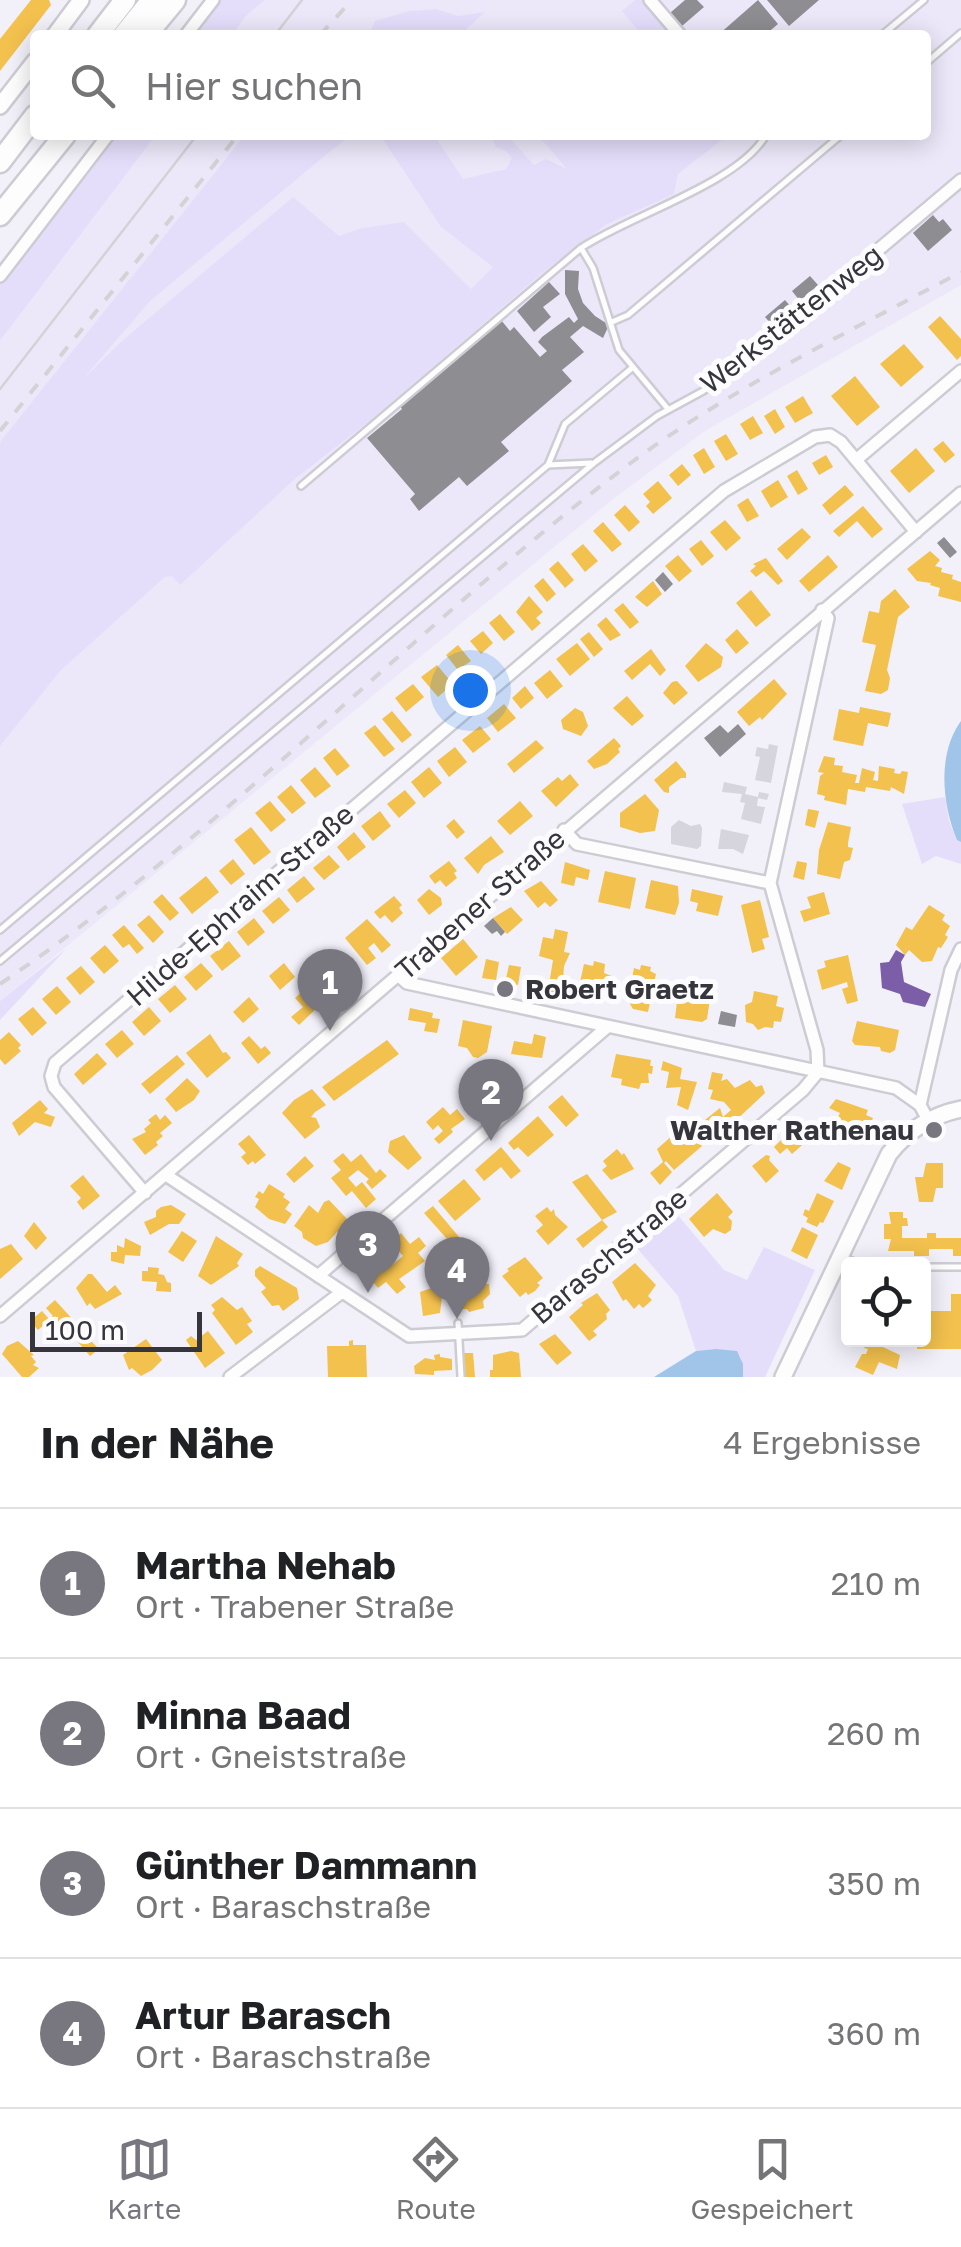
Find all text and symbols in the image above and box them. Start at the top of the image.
search box [30,30,931,140]
icon: search [65,58,120,113]
text: Hier suchen [145,63,363,108]
street label: Werkstättenweg [693,237,888,400]
your location [445,665,496,716]
street label: Hilde-Ephraim-Straße [119,797,360,1012]
street label: Trabener Straße [388,821,571,986]
pin: 1 [298,948,362,1031]
place label: Robert Graetz [525,972,714,1005]
marker: Robert Graetz [494,978,516,1000]
pin: 2 [458,1058,524,1141]
place label: Walther Rathenau [670,1113,914,1146]
marker: Walther Rathenau [923,1119,945,1141]
street label: Baraschstraße [524,1181,693,1330]
pin: 3 [336,1210,400,1293]
pin: 4 [424,1236,490,1319]
map controls [841,1257,931,1347]
button: locate [841,1257,931,1347]
scale bar [30,1307,202,1352]
text: 100 m [45,1313,125,1346]
text: In der Nähe [40,1417,274,1467]
text: 4 Ergebnisse [723,1423,921,1461]
text: Martha Nehab [135,1542,396,1587]
text: 1 [64,1564,81,1602]
text: 210 m [831,1564,921,1602]
text: Ort · Trabener Straße [135,1587,454,1625]
text: Minna Baad [135,1692,351,1737]
text: 2 [63,1714,82,1752]
text: 260 m [827,1714,921,1752]
text: Ort · Gneiststraße [135,1737,406,1775]
text: Günther Dammann [135,1842,477,1887]
text: 3 [63,1864,82,1902]
text: 350 m [828,1864,921,1902]
text: Ort · Baraschstraße [135,1887,431,1925]
text: Artur Barasch [135,1992,391,2037]
text: 4 [62,2014,83,2052]
text: 360 m [827,2014,921,2052]
text: Ort · Baraschstraße [135,2037,431,2075]
tab: Karte [107,2132,181,2225]
tab: Route [396,2132,476,2225]
tab: Gespeichert [690,2132,854,2225]

